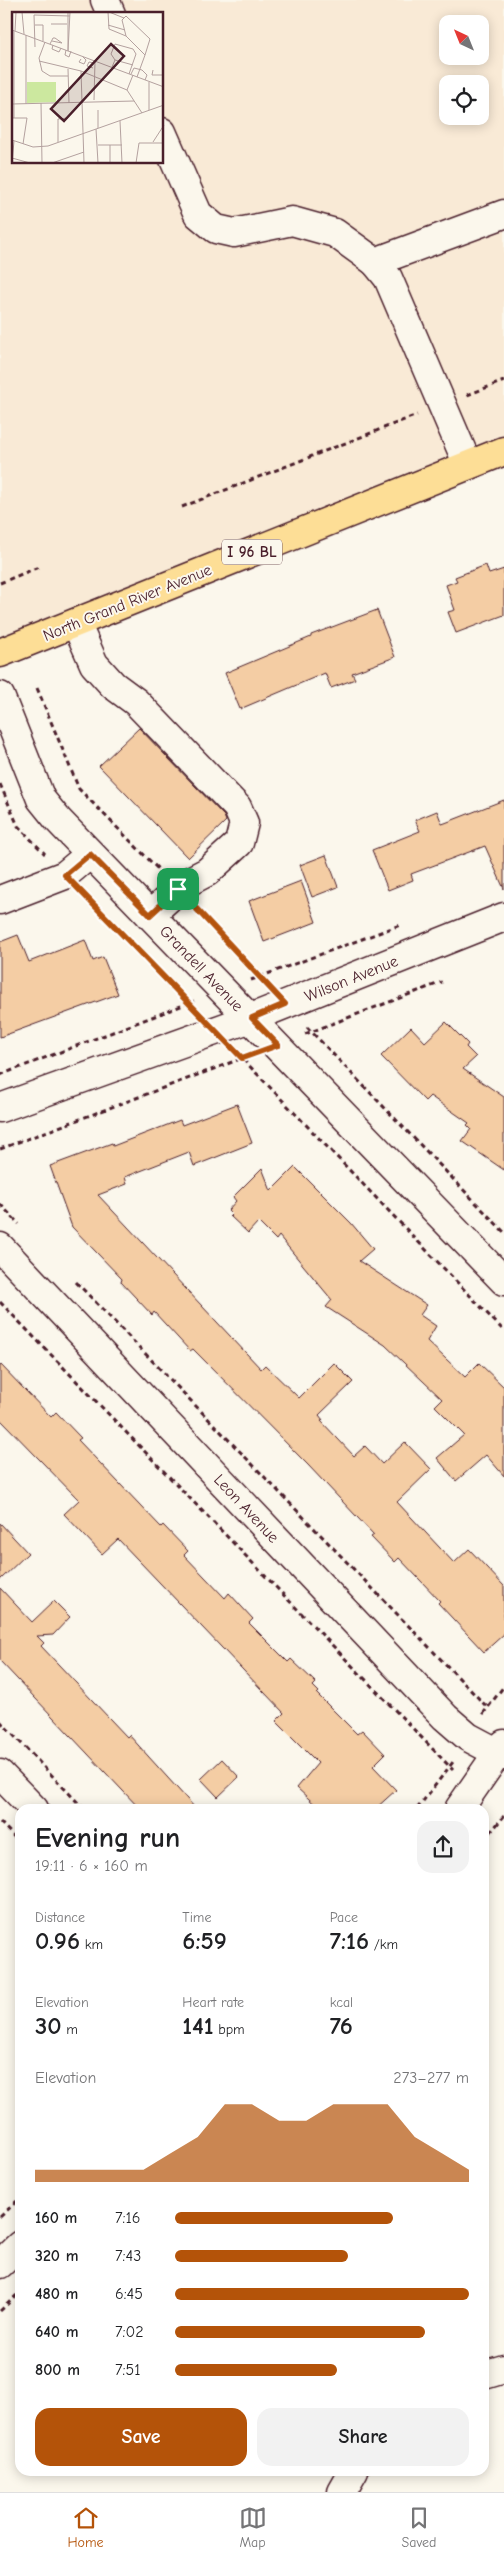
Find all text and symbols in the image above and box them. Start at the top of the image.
inset map [12,12,164,164]
north arrow [439,15,489,65]
map controls [439,15,489,125]
button: locate [439,75,489,125]
road number: I 96 BL [222,540,282,564]
street label: North Grand River Avenue [40,561,214,645]
pin [157,868,199,910]
icon: arrive [164,875,192,903]
street label: Grandell Avenue [156,922,247,1015]
street label: Wilson Avenue [302,952,401,1006]
street label: Leon Avenue [210,1471,283,1547]
button: share [417,1821,469,1873]
text: Evening run [35,1822,180,1854]
text: 19:11 · 6 × 160 m [35,1857,148,1875]
text: Distance [35,1909,85,1926]
text: Time [182,1909,211,1926]
text: Pace [330,1909,358,1926]
text: 0.96 [35,1926,80,1955]
text: 6:59 [182,1926,227,1955]
text: 7:16 [330,1926,369,1955]
text: km [80,1936,103,1953]
text: /km [369,1936,398,1953]
text: Elevation [35,1994,89,2011]
text: Heart rate [182,1994,244,2011]
text: kcal [330,1994,353,2011]
text: 30 [35,2011,62,2040]
text: 141 [182,2011,213,2040]
text: 76 [330,2011,353,2040]
text: m [62,2021,78,2038]
text: bpm [213,2021,245,2038]
text: Elevation [35,2069,96,2087]
text: 273–277 m [393,2069,469,2087]
text: 160 m [35,2209,77,2227]
text: 7:16 [115,2209,140,2227]
text: 320 m [35,2247,78,2265]
text: 7:43 [115,2247,141,2265]
text: 480 m [35,2285,78,2303]
text: 6:45 [115,2285,143,2303]
text: 640 m [35,2323,78,2341]
text: 7:02 [115,2323,144,2341]
text: 800 m [35,2361,80,2379]
text: 7:51 [115,2361,140,2379]
button: Save [35,2408,247,2466]
button: Share [257,2408,469,2466]
tab: Home [67,2504,104,2551]
tab: Map [239,2504,267,2551]
tab: Saved [402,2504,437,2551]

